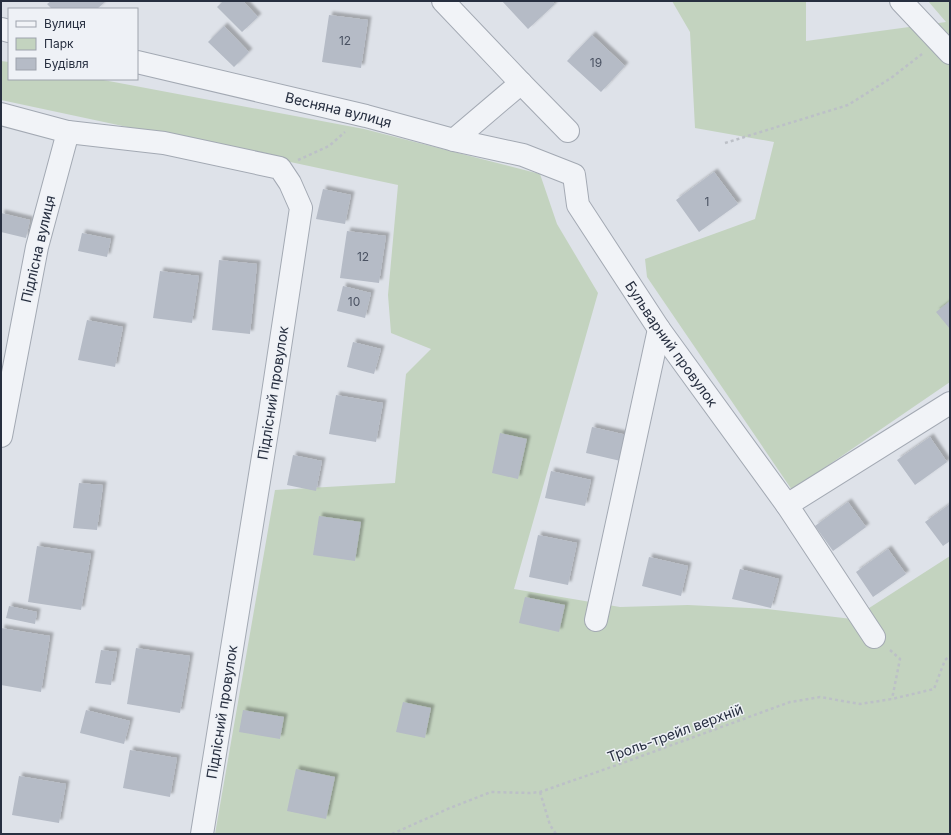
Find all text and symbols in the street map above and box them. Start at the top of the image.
legend [8,8,138,80]
text: Вулиця [44,16,86,31]
house number: 12 [339,33,351,48]
text: Парк [44,36,74,51]
house number: 19 [590,55,602,70]
text: Будівля [44,56,89,71]
street label: Весняна вулиця [284,88,394,131]
street label: Підлісна вулиця [17,194,58,304]
house number: 1 [705,194,709,209]
house number: 12 [357,249,369,264]
street label: Бульварний провулок [622,277,722,410]
house number: 10 [348,294,360,309]
street label: Підлісний провулок [254,324,292,461]
street label: Підлісний провулок [203,643,241,780]
street label: Троль-трейл верхній [605,700,745,765]

